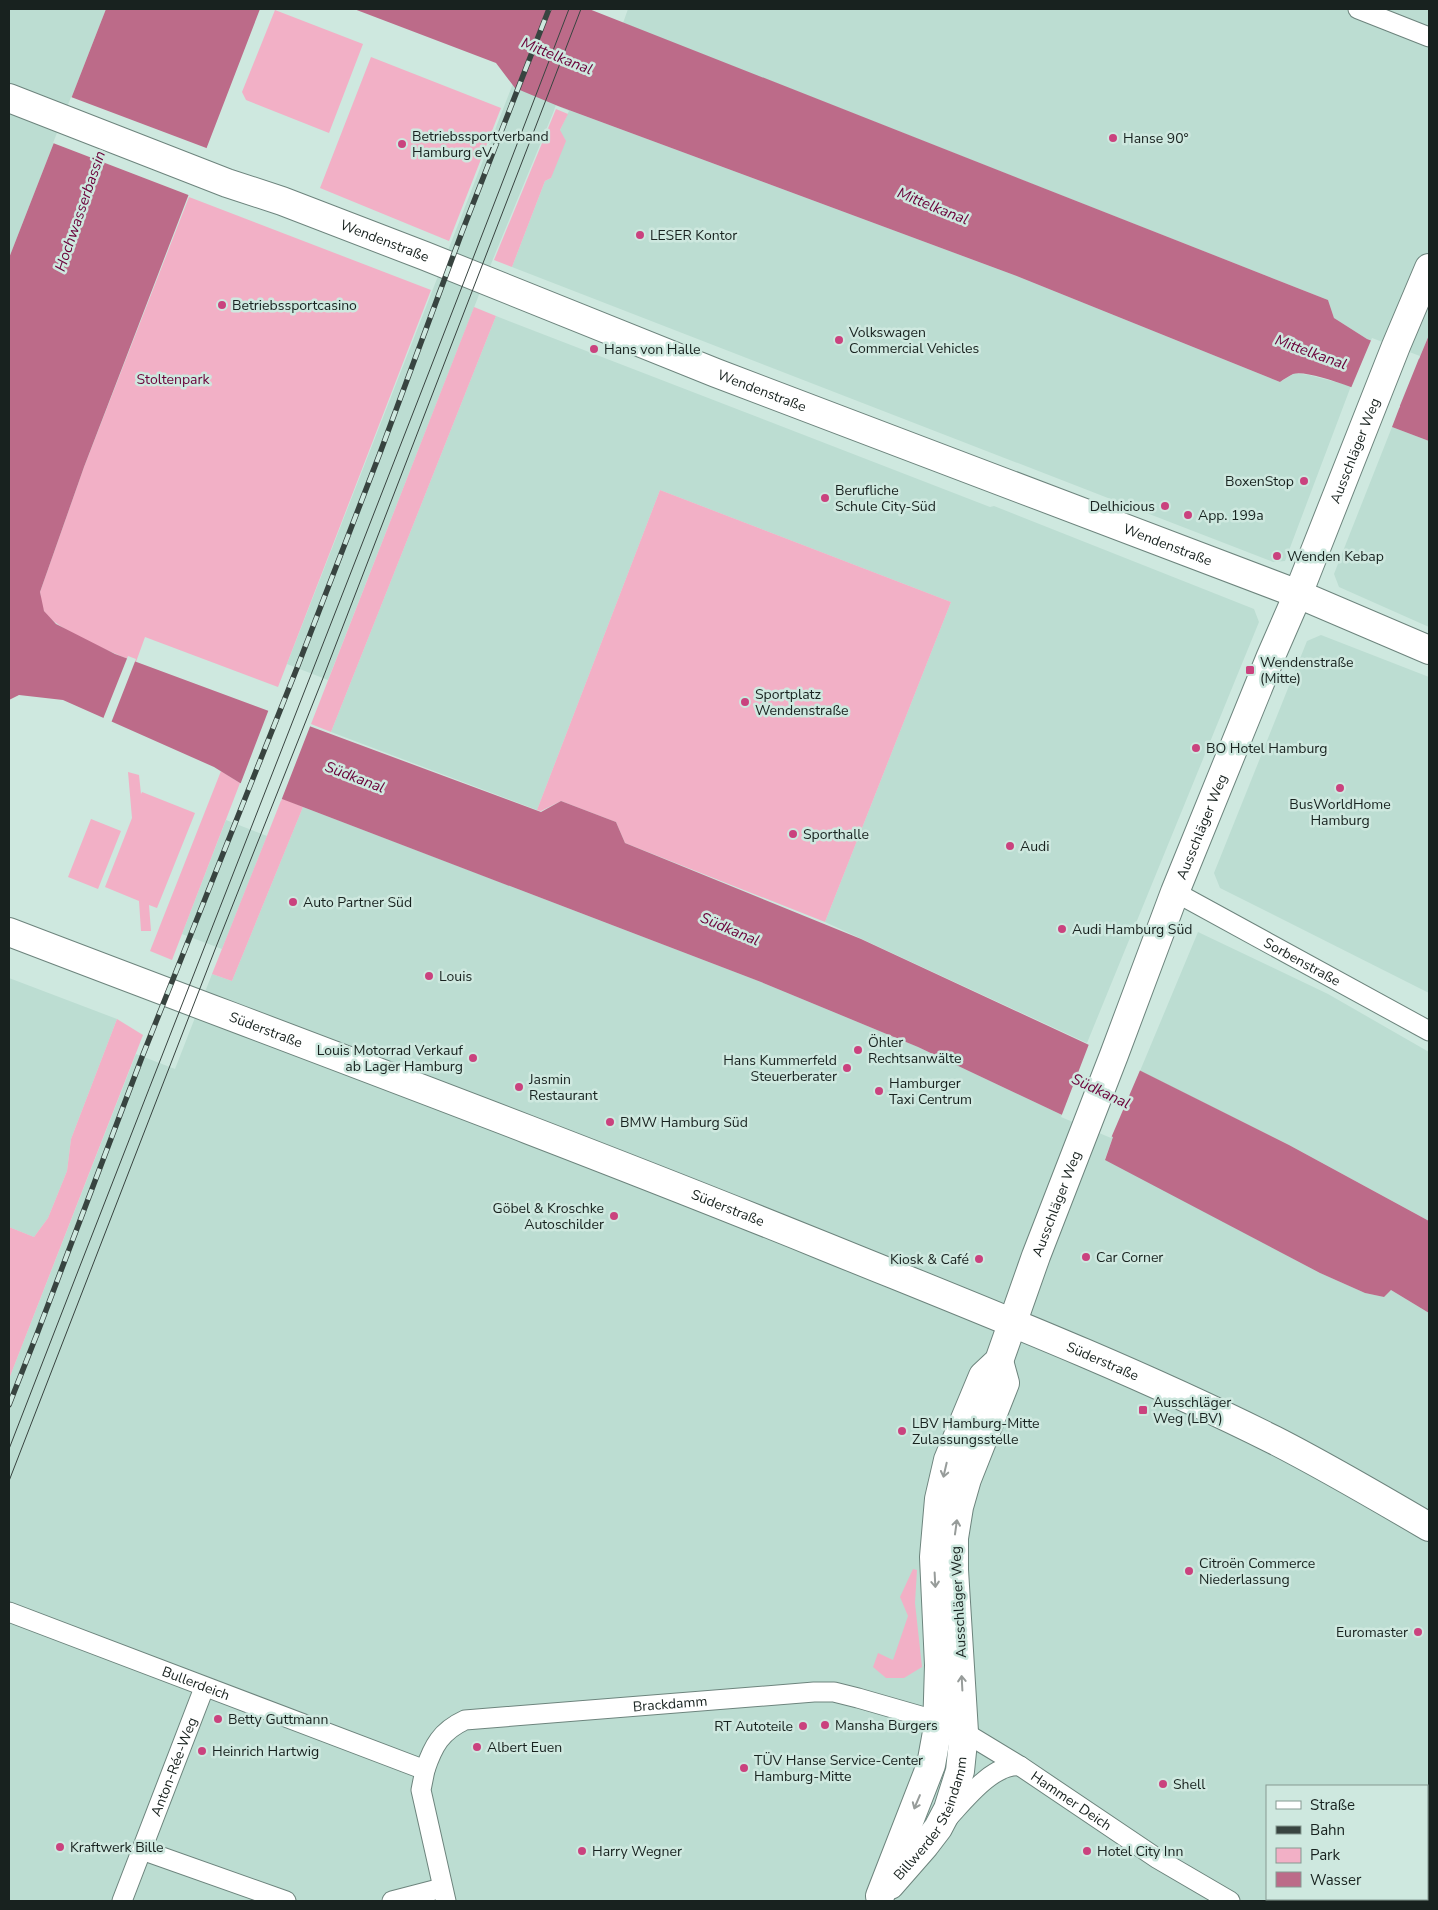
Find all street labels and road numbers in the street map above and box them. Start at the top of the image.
street label: Wendenstraße [338,215,432,267]
street label: Wendenstraße [715,365,809,416]
street label: Ausschläger Weg [1326,395,1385,506]
street label: Wendenstraße [1121,520,1215,571]
street label: Ausschläger Weg [1172,771,1232,882]
street label: Sorbenstraße [1260,933,1344,991]
street label: Süderstraße [226,1008,305,1053]
street label: Ausschläger Weg [1028,1148,1086,1259]
street label: Süderstraße [688,1185,767,1231]
street label: Süderstraße [1064,1337,1142,1385]
street label: Ausschläger Weg [946,1546,971,1658]
street label: Bullerdeich [159,1662,232,1705]
street label: Brackdamm [632,1692,708,1717]
street label: Anton-Rée-Weg [147,1715,202,1819]
street label: Billwerder Steindamm [890,1756,971,1884]
street label: Hammer Deich [1027,1767,1115,1835]

